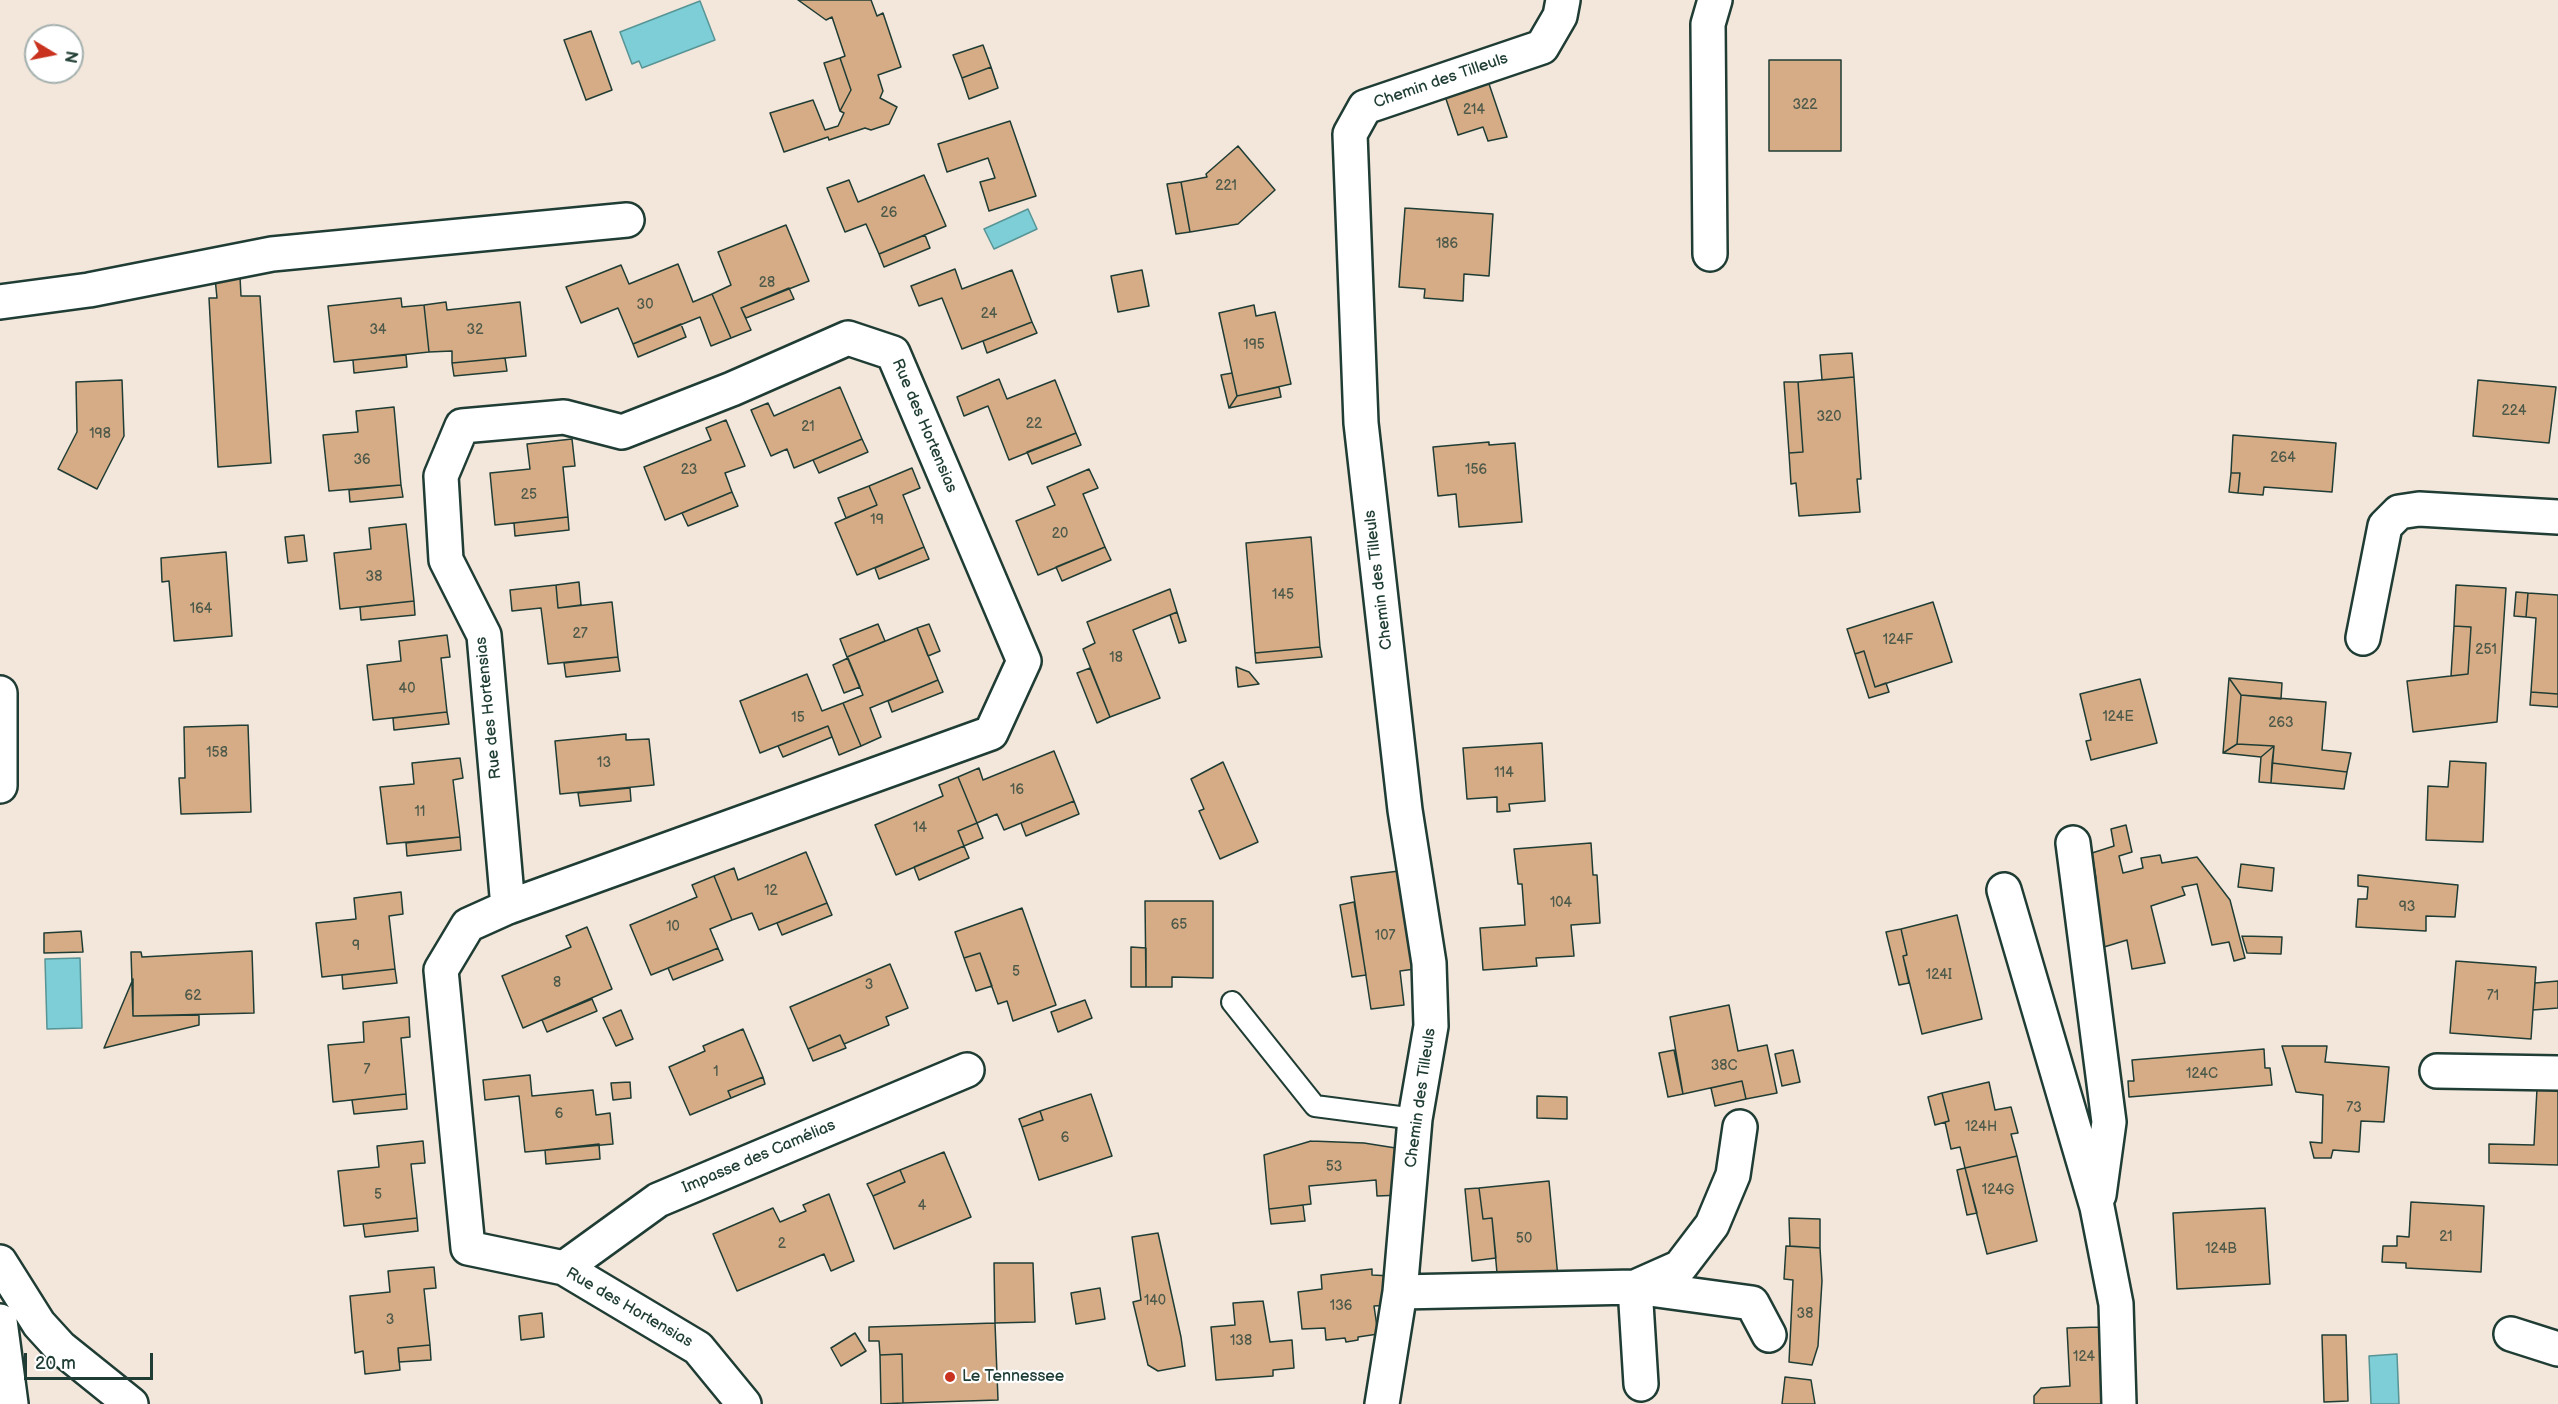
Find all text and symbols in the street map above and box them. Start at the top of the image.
north arrow [24,24,84,84]
text: N [60,49,81,64]
street label: Chemin des Tilleuls [1371,49,1511,113]
house number: 322 [1792,97,1818,113]
house number: 214 [1463,102,1485,118]
house number: 221 [1215,178,1237,194]
house number: 26 [881,205,897,221]
house number: 186 [1436,236,1458,252]
house number: 28 [759,275,775,291]
house number: 30 [637,297,653,313]
house number: 24 [981,306,997,322]
house number: 34 [369,322,387,338]
house number: 32 [467,322,483,338]
house number: 195 [1243,337,1265,353]
street label: Rue des Hortensias [887,356,961,496]
house number: 224 [2502,403,2526,419]
house number: 320 [1816,409,1842,425]
house number: 22 [1026,416,1042,432]
house number: 21 [801,419,815,435]
house number: 198 [89,426,111,442]
house number: 264 [2270,450,2296,466]
house number: 36 [353,452,371,468]
house number: 23 [681,462,697,478]
house number: 156 [1465,462,1487,478]
house number: 25 [521,487,537,503]
street label: Chemin des Tilleuls [1361,509,1397,651]
house number: 19 [870,512,884,528]
house number: 20 [1052,526,1068,542]
house number: 38 [366,569,382,585]
house number: 145 [1272,587,1294,603]
house number: 164 [190,601,212,617]
house number: 27 [572,626,588,642]
house number: 124F [1883,632,1913,648]
street label: Rue des Hortensias [472,636,506,780]
house number: 251 [2475,642,2497,658]
house number: 18 [1109,650,1123,666]
house number: 40 [399,681,415,697]
house number: 124E [2102,709,2134,725]
house number: 15 [791,710,805,726]
house number: 263 [2268,715,2294,731]
house number: 158 [206,745,228,761]
house number: 13 [597,755,611,771]
house number: 114 [1494,765,1514,781]
house number: 16 [1010,782,1024,798]
house number: 11 [415,804,425,820]
house number: 14 [913,820,927,836]
house number: 12 [764,883,778,899]
house number: 104 [1550,895,1572,911]
house number: 93 [2399,899,2415,915]
house number: 65 [1171,917,1187,933]
house number: 10 [666,919,680,935]
house number: 107 [1375,928,1395,944]
house number: 9 [352,938,360,954]
house number: 5 [1012,964,1020,980]
house number: 124I [1926,967,1952,983]
house number: 8 [553,975,561,991]
house number: 3 [865,977,873,993]
house number: 62 [185,988,201,1004]
house number: 71 [2487,988,2499,1004]
street label: Chemin des Tilleuls [1402,1027,1440,1169]
house number: 38C [1711,1058,1737,1074]
house number: 7 [364,1062,370,1078]
house number: 1 [713,1064,719,1080]
house number: 124C [2186,1066,2218,1082]
house number: 73 [2346,1100,2362,1116]
house number: 6 [555,1106,563,1122]
street label: Impasse des Camélias [679,1116,839,1198]
house number: 124H [1965,1119,1997,1135]
house number: 6 [1061,1130,1069,1146]
house number: 53 [1326,1159,1342,1175]
house number: 124G [1982,1182,2014,1198]
house number: 5 [374,1187,382,1203]
house number: 4 [918,1198,926,1214]
house number: 21 [2439,1229,2453,1245]
house number: 50 [1516,1231,1532,1247]
house number: 2 [778,1236,786,1252]
house number: 124B [2205,1241,2237,1257]
street label: Rue des Hortensias [562,1264,696,1352]
house number: 140 [1144,1293,1166,1309]
house number: 136 [1330,1298,1352,1314]
house number: 38 [1797,1306,1813,1322]
house number: 3 [386,1312,394,1328]
house number: 138 [1230,1333,1252,1349]
scale bar [27,1341,156,1379]
house number: 124 [2073,1349,2095,1365]
text: 20 m [35,1353,76,1374]
place label: Le Tennessee [962,1367,1064,1387]
marker: Le Tennessee [943,1370,957,1384]

